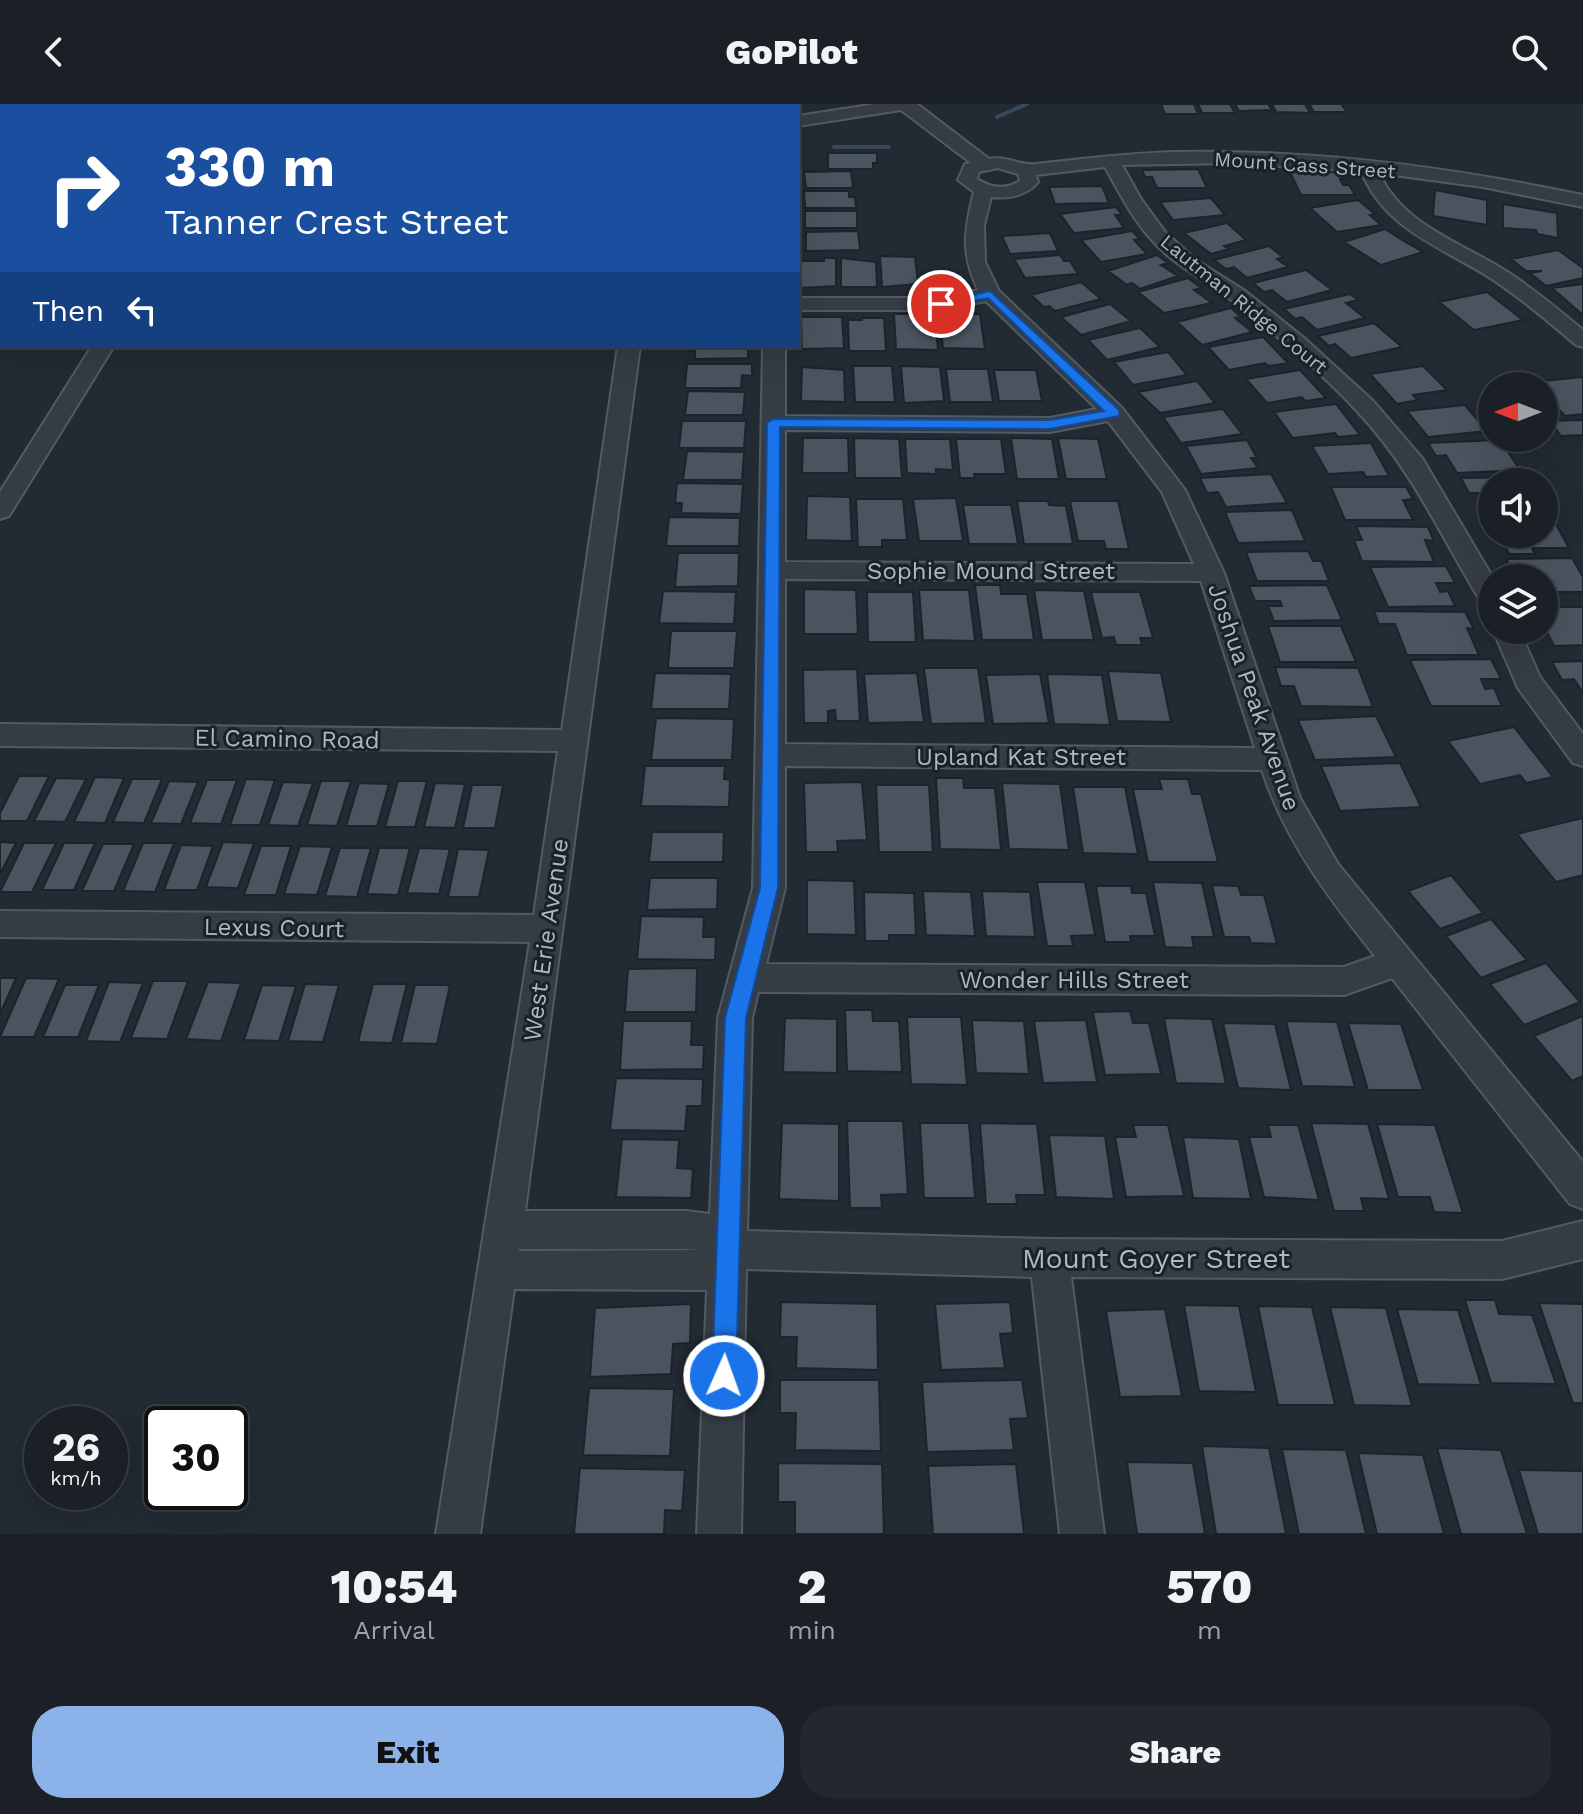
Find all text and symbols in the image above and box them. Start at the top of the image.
icon: back [32,30,76,74]
icon: search [1507,30,1551,74]
text: GoPilot [725,31,858,73]
text: 330 m [164,134,335,200]
icon: right [32,136,136,240]
street label: Mount Cass Street [1213,147,1397,183]
text: Tanner Crest Street [164,201,508,243]
street label: Lautman Ridge Court [1156,229,1333,379]
pin [907,270,975,338]
icon: arrive [919,282,963,326]
icon: left [120,288,164,332]
text: Then [32,293,104,328]
north arrow [1478,372,1558,452]
map controls [1478,372,1558,644]
button: sound [1478,468,1558,548]
street label: Sophie Mound Street [867,557,1115,585]
button: layers [1478,564,1558,644]
street label: Joshua Peak Avenue [1202,580,1306,814]
street label: El Camino Road [194,723,380,755]
street label: Upland Kat Street [916,743,1126,771]
street label: West Erie Avenue [518,837,574,1043]
street label: Lexus Court [203,913,345,943]
street label: Wonder Hills Street [959,966,1189,994]
street label: Mount Goyer Street [1022,1242,1290,1275]
position arrow [682,1334,766,1418]
speed limit sign: 30 [144,1406,248,1510]
text: 26 [52,1424,100,1471]
text: km/h [50,1466,102,1490]
text: 10:54 [331,1558,457,1615]
text: 2 [798,1558,826,1615]
text: 570 [1166,1558,1252,1615]
text: Arrival [353,1615,435,1645]
text: min [788,1615,836,1645]
text: m [1197,1615,1222,1645]
button: Exit [32,1706,784,1798]
button: Share [800,1706,1551,1798]

